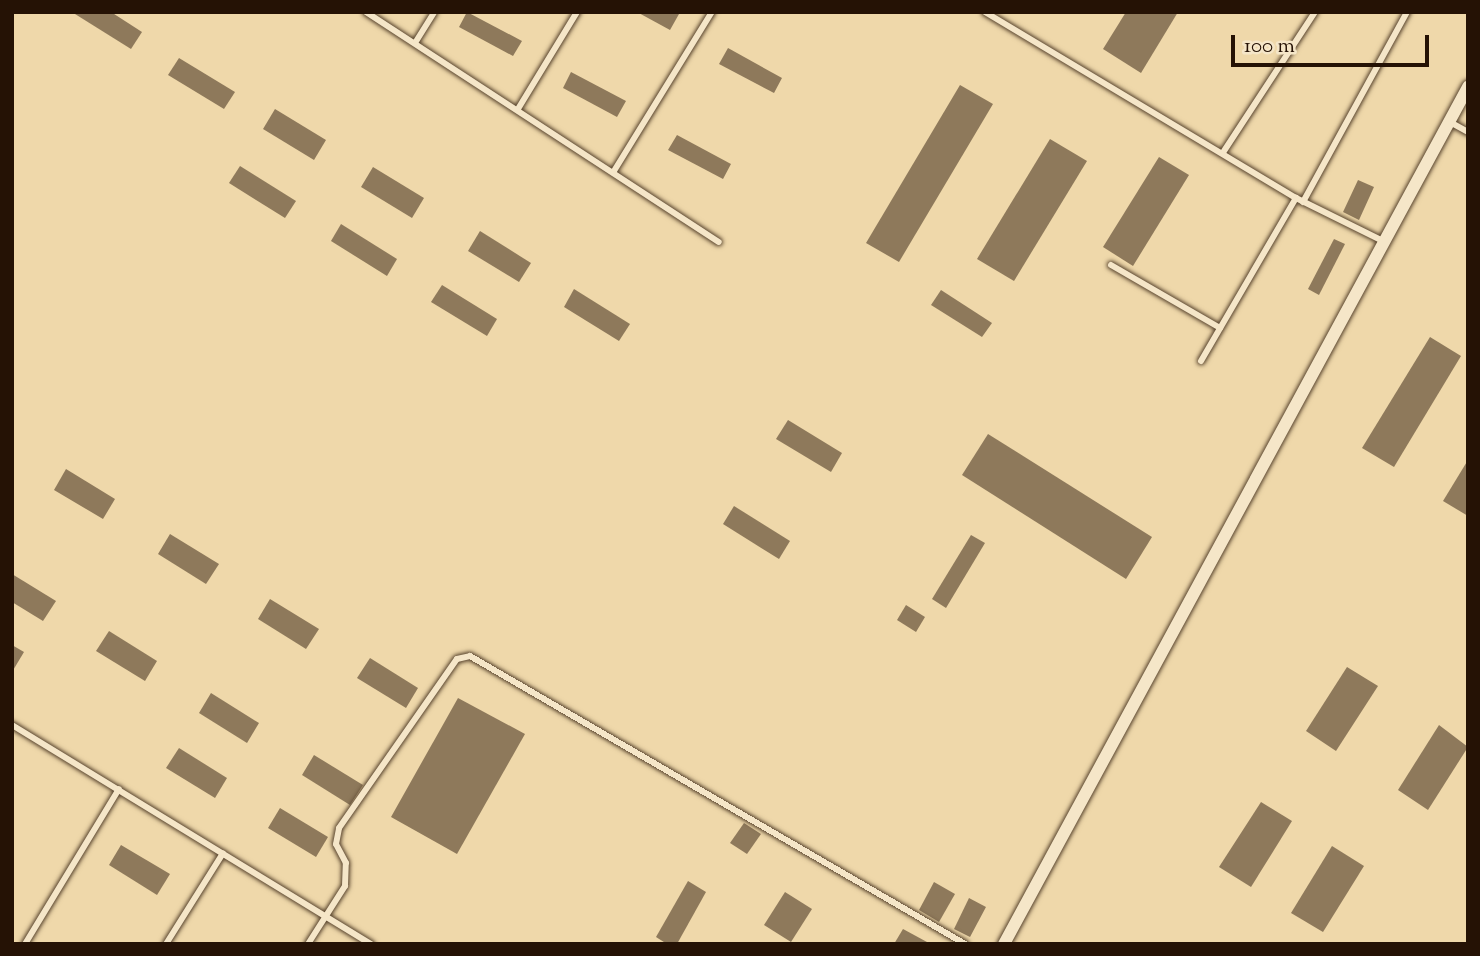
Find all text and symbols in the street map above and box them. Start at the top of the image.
scale bar [1235,21,1433,65]
text: 100 m [1244,32,1295,62]

